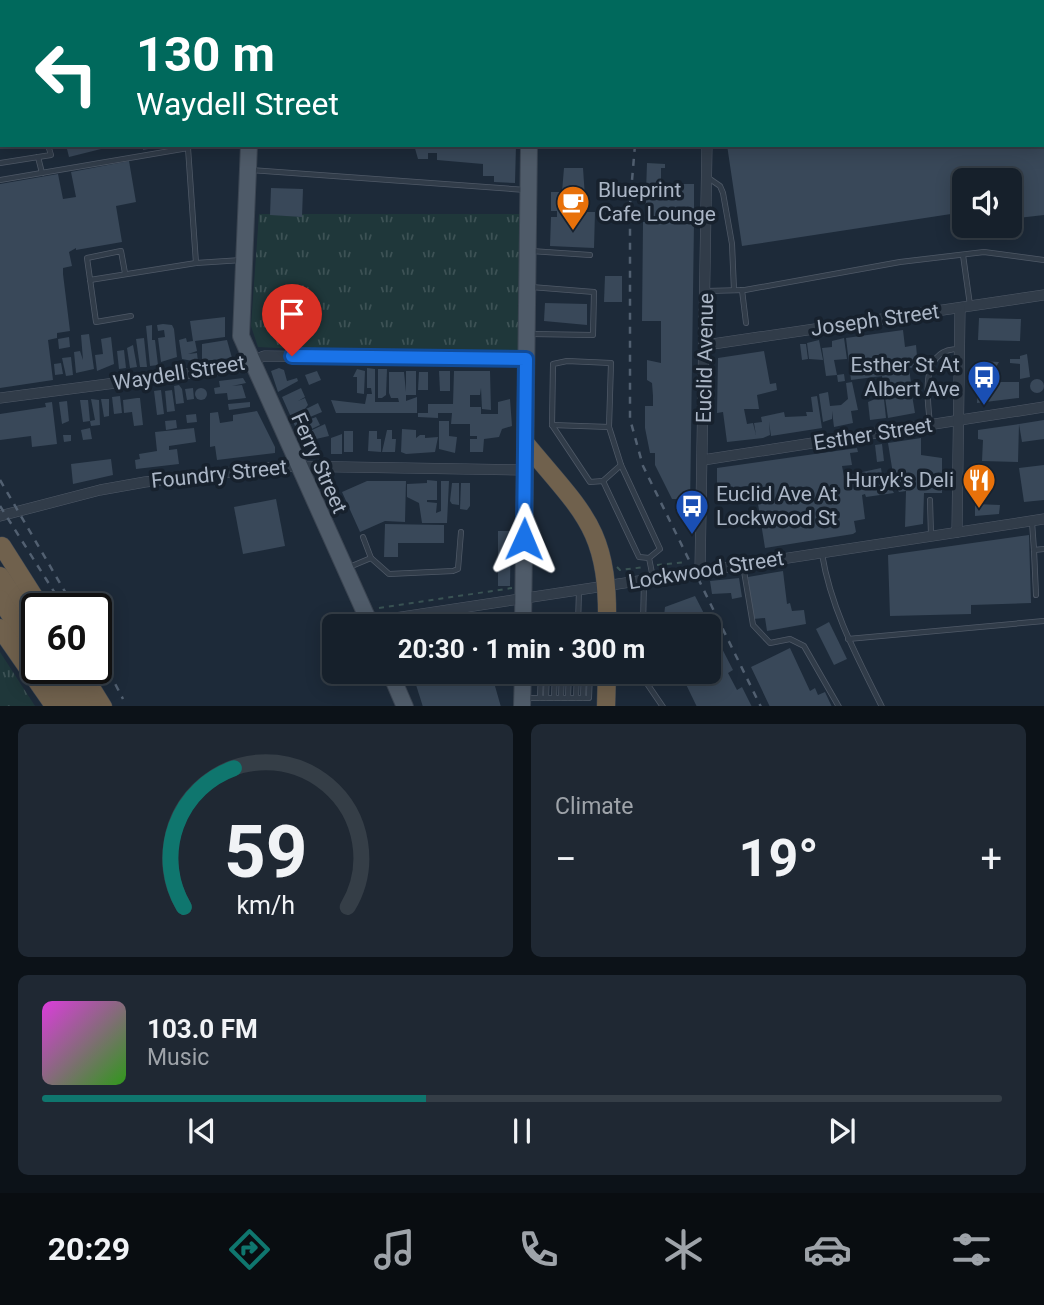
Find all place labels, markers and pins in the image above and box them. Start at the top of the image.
place label: Blueprint Cafe Lounge [598,178,716,226]
cafe icon: Blueprint Cafe Lounge [554,183,592,232]
pin [262,284,322,356]
place label: Esther St At Albert Ave [850,353,960,401]
bus stop icon: Esther St At Albert Ave [965,358,1003,407]
restaurant icon: Huryk's Deli [960,461,998,510]
place label: Huryk's Deli [846,468,954,492]
place label: Euclid Ave At Lockwood St [716,482,838,530]
bus stop icon: Euclid Ave At Lockwood St [673,487,711,536]

